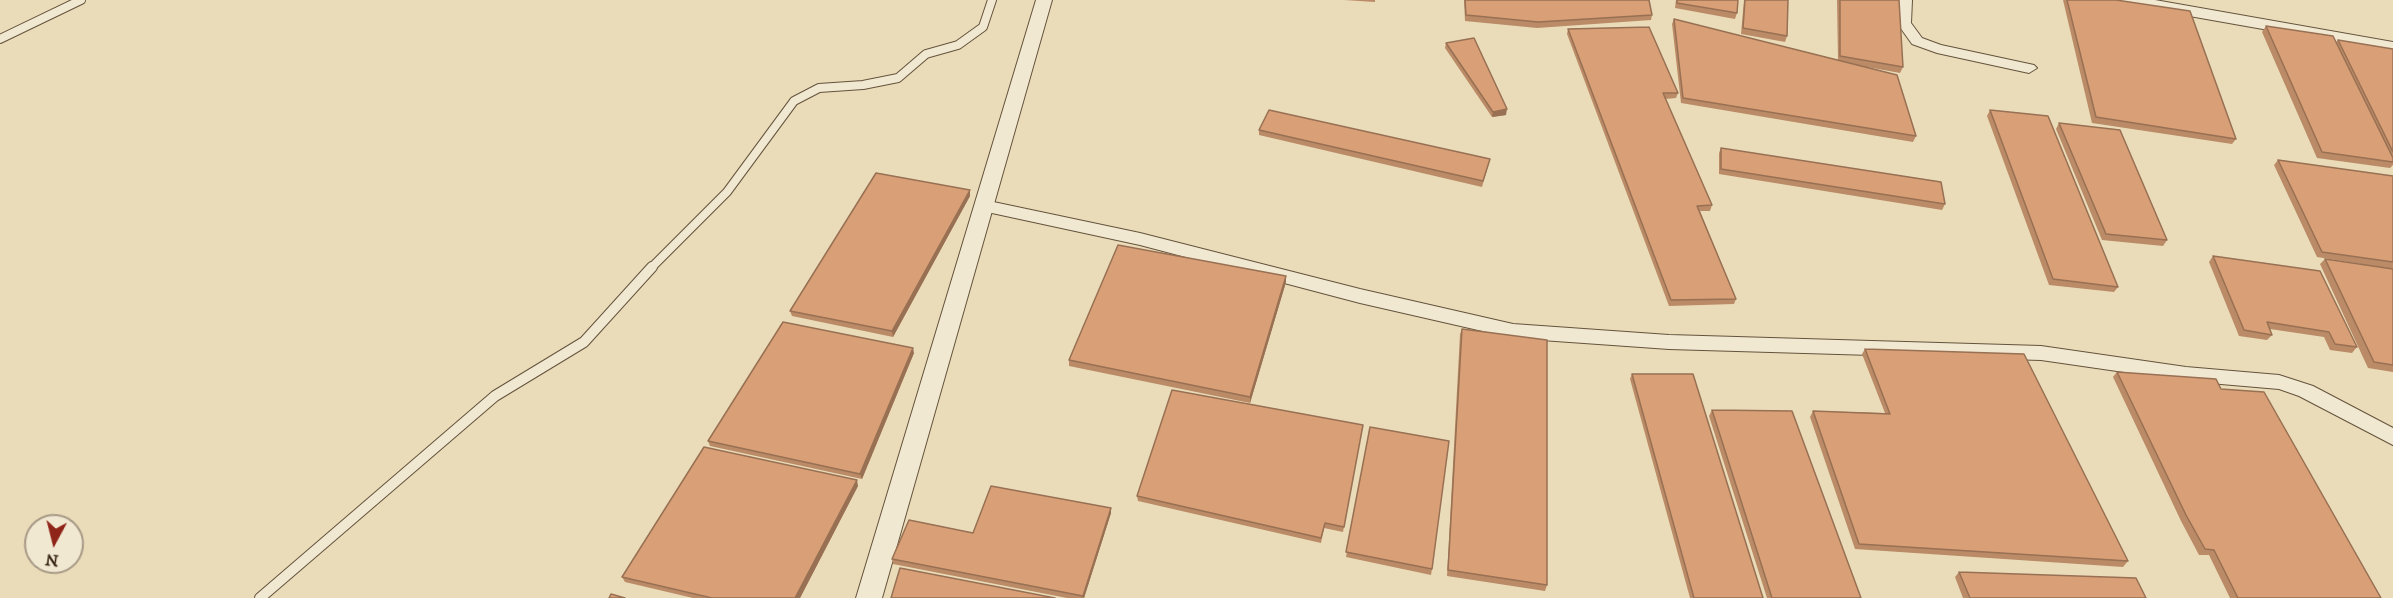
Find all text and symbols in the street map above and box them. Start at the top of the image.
north arrow [24,514,84,574]
text: N [44,549,60,571]

